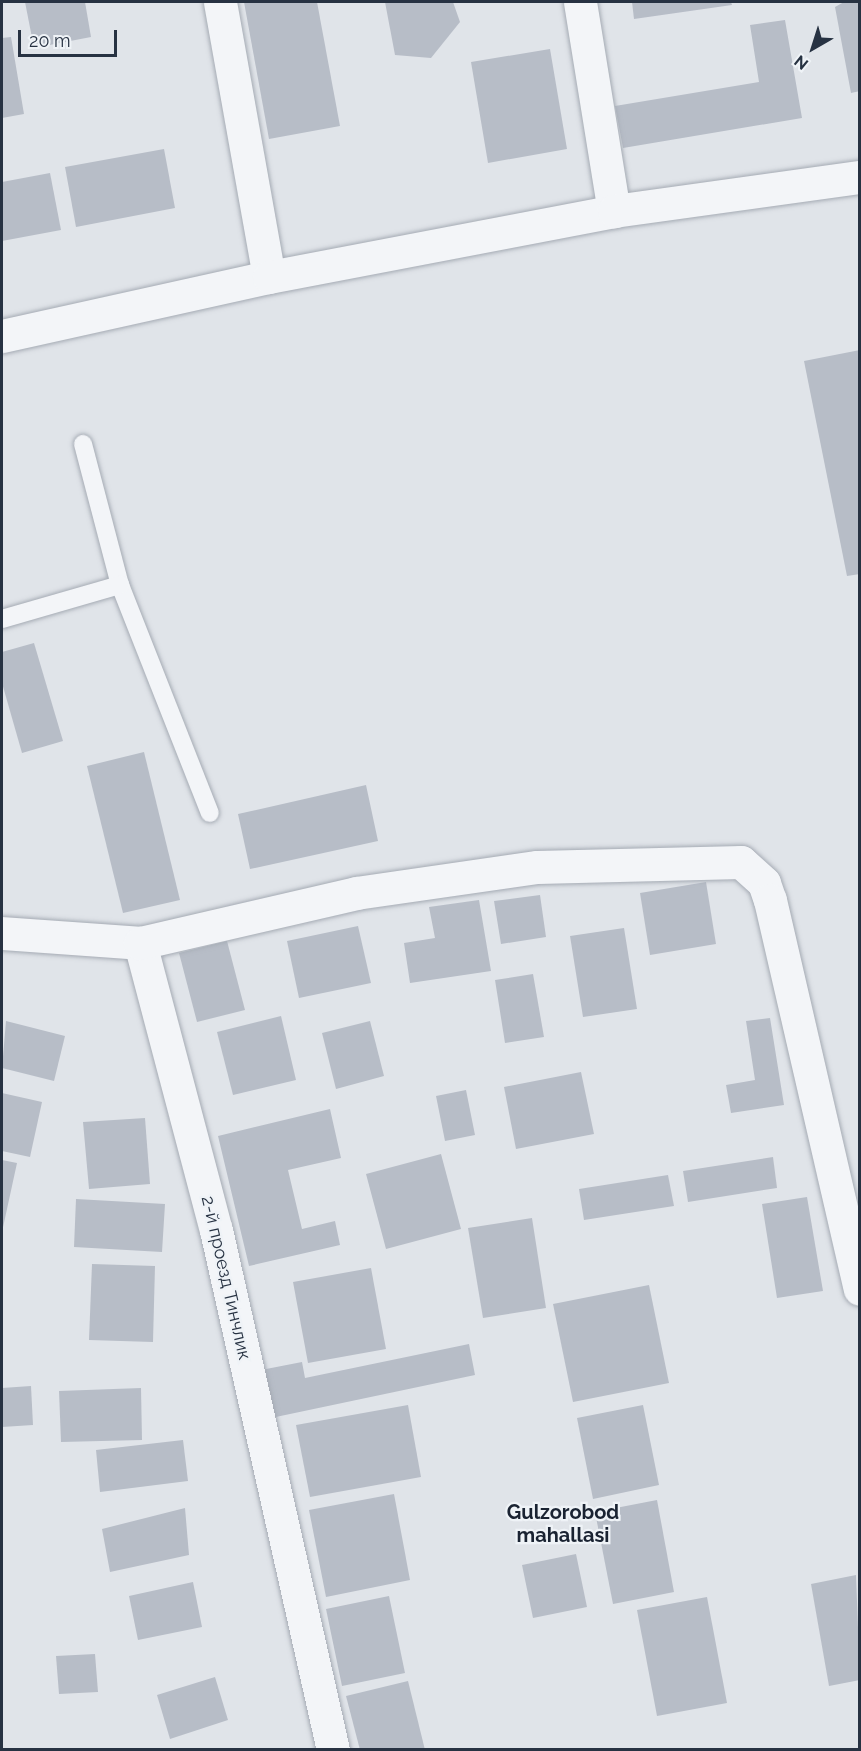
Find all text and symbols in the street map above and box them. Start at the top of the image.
scale bar [21,18,120,56]
north arrow [783,18,843,78]
text: 20 m [29,30,71,51]
text: N [791,51,812,74]
street label: 2-й проезд Тинчлик [197,1194,255,1362]
district label: Gulzorobod mahallasi [507,1501,619,1548]

